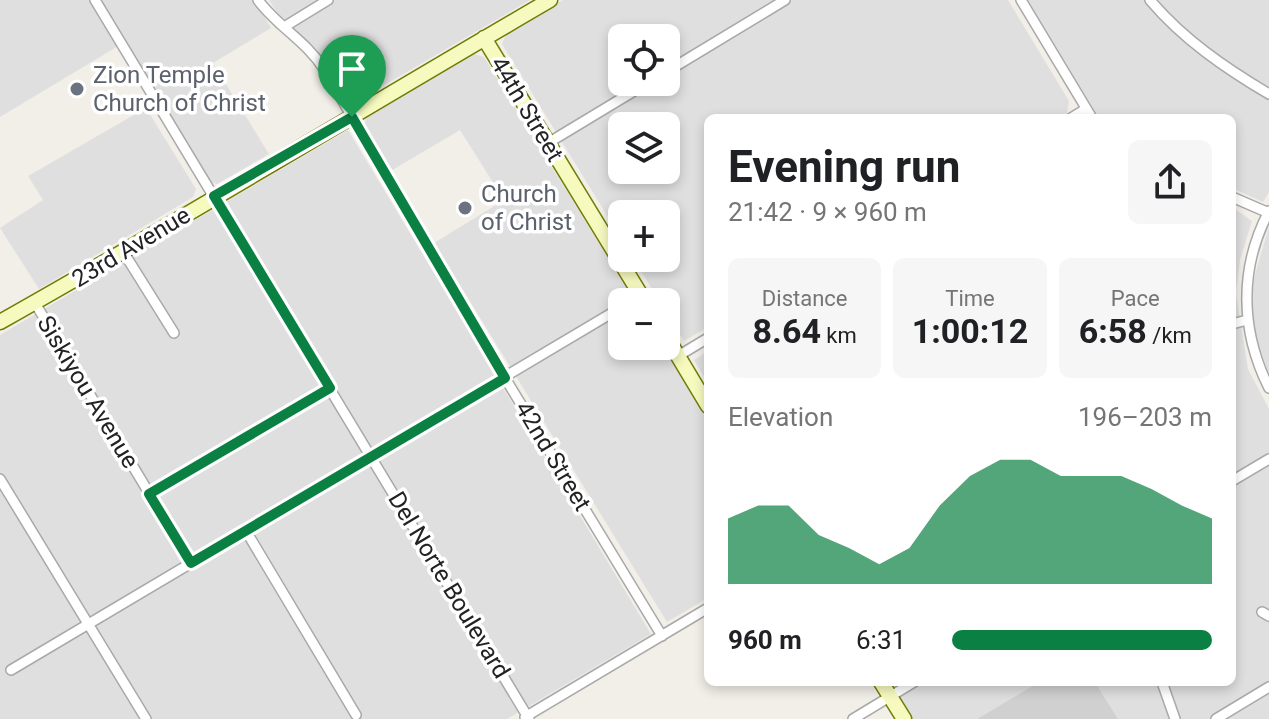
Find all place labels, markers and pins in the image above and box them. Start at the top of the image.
pin [318,35,386,117]
place label: Zion Temple Church of Christ [93,61,266,117]
marker: Zion Temple Church of Christ [68,80,86,98]
place label: Church of Christ [481,180,572,236]
marker: Church of Christ [456,199,474,217]

